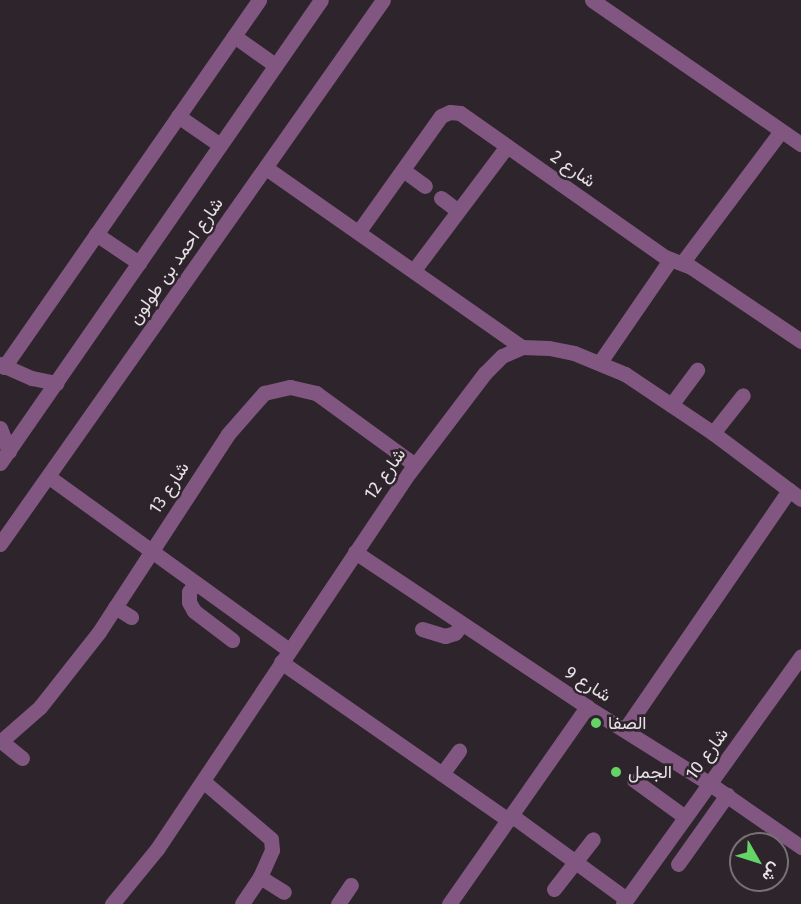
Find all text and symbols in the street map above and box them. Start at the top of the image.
street label: شارع 2 [546,146,600,192]
street label: شارع احمد بن طولون [124,193,228,329]
street label: شارع 12 [360,444,410,504]
street label: شارع 13 [144,458,194,518]
street label: شارع 9 [561,661,615,707]
place label: الصفا [608,712,647,734]
marker: الصفا [589,716,603,730]
street label: شارع 10 [681,724,733,784]
place label: الجمل [628,761,672,783]
marker: الجمل [609,765,623,779]
north arrow [729,832,789,892]
text: ش [758,859,785,886]

